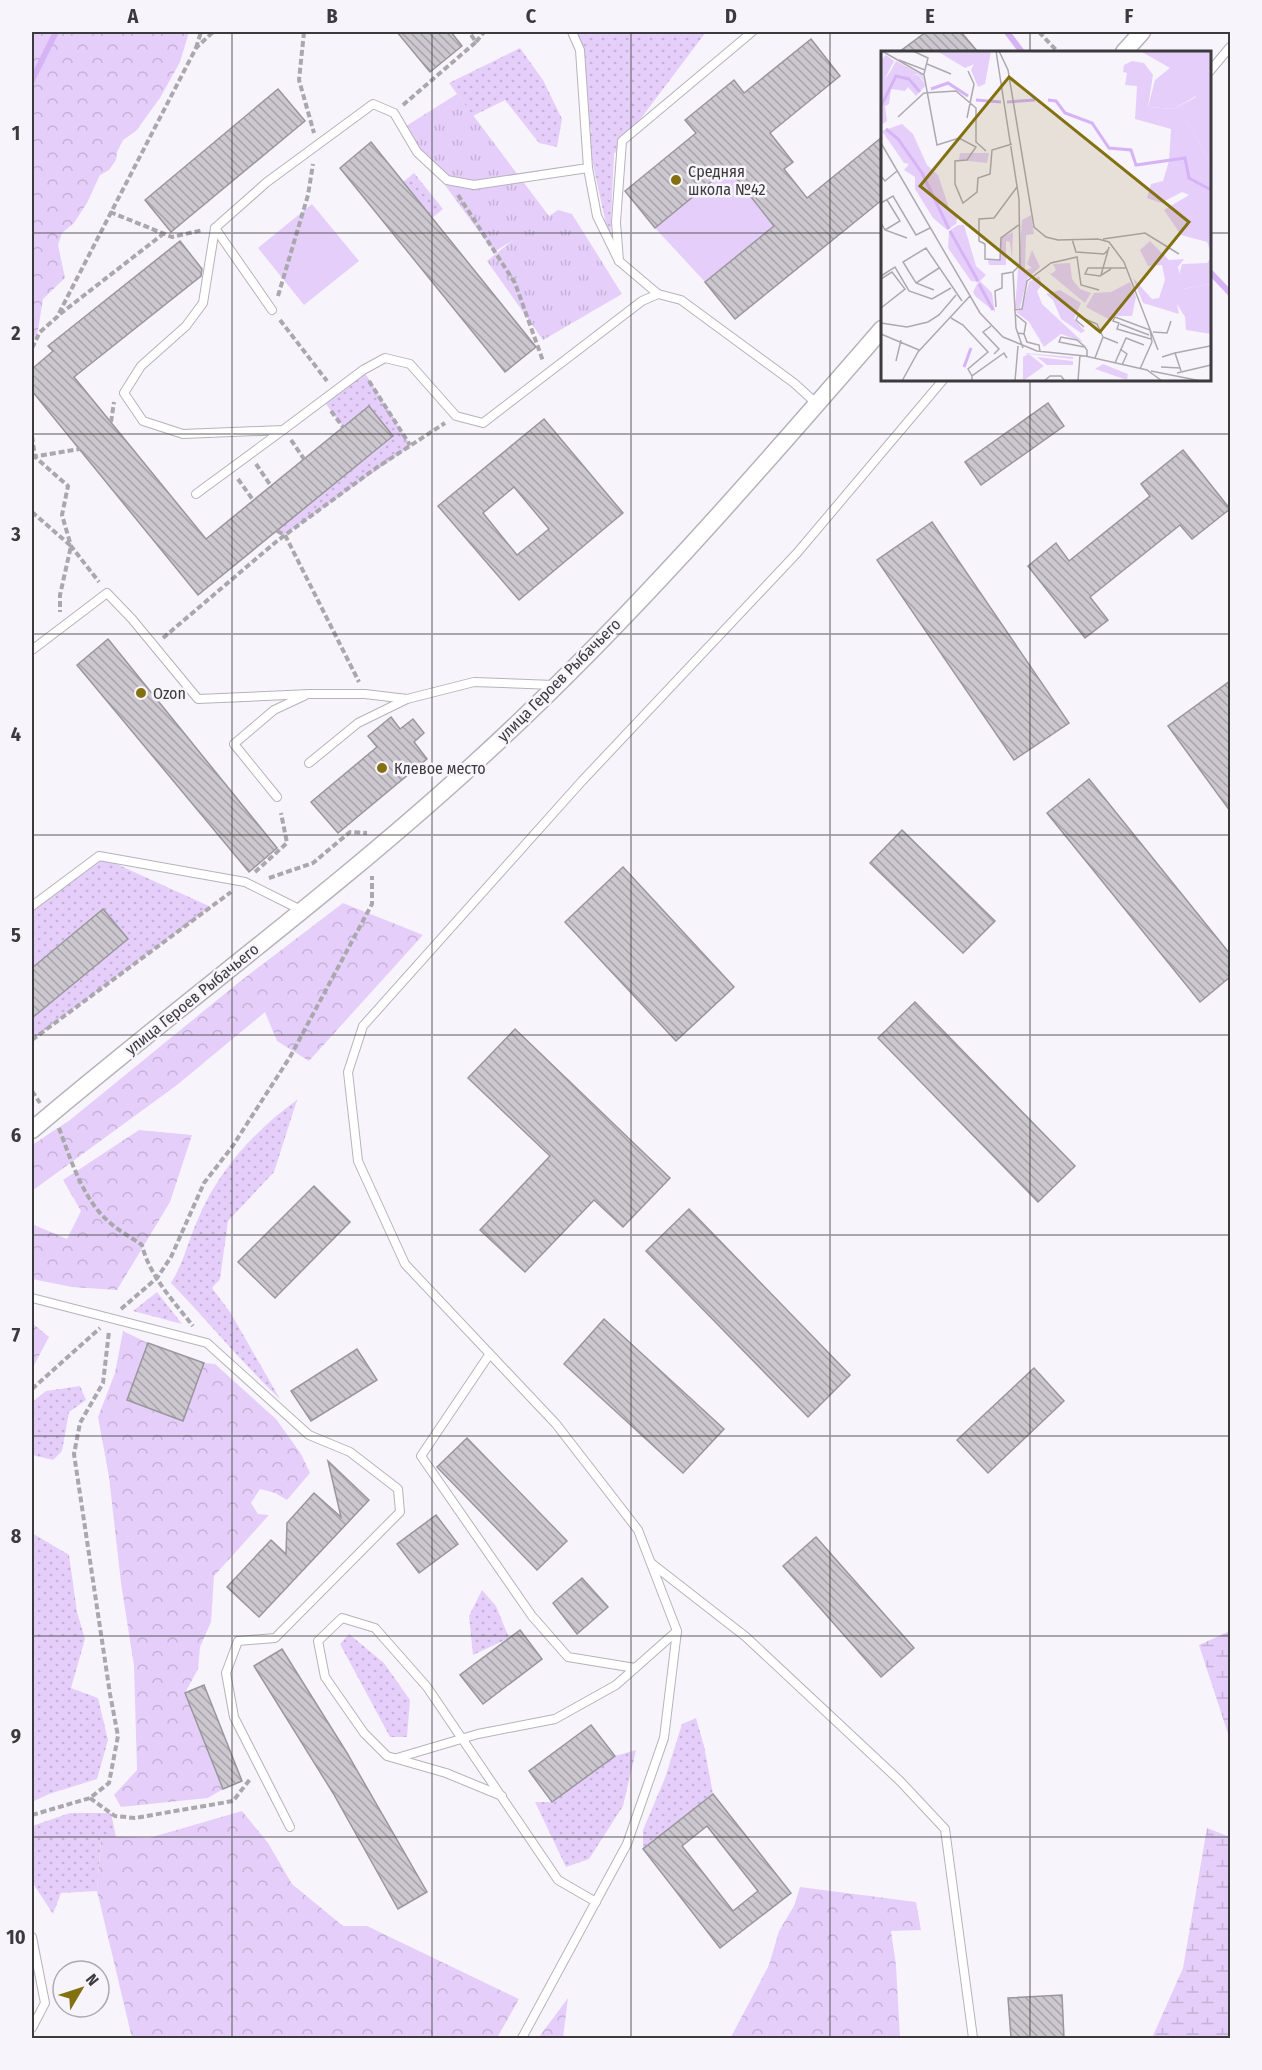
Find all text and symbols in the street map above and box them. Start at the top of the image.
text: A [127,4,140,28]
text: B [326,4,338,28]
text: C [526,4,537,28]
text: D [725,4,737,28]
text: E [925,4,935,28]
text: F [1125,4,1134,28]
inset map [881,51,1211,381]
text: 1 [12,121,20,145]
place label: Средняя школа №42 [688,162,766,199]
marker: Средняя школа №42 [669,173,683,187]
text: 2 [10,321,21,345]
text: 3 [10,522,21,546]
street label: улица Героев Рыбачьего [493,614,625,746]
place label: Ozon [153,684,186,703]
marker: Ozon [134,686,148,700]
text: 4 [11,722,21,746]
place label: Клевое место [394,759,486,778]
marker: Клевое место [375,761,389,775]
text: 5 [11,923,21,947]
street label: улица Героев Рыбачьего [121,939,263,1059]
text: 6 [11,1123,21,1147]
text: 7 [12,1323,21,1347]
text: 8 [11,1524,22,1548]
text: 9 [11,1724,21,1748]
text: 10 [6,1925,26,1949]
north arrow [51,1959,111,2019]
text: N [82,1970,103,1990]

